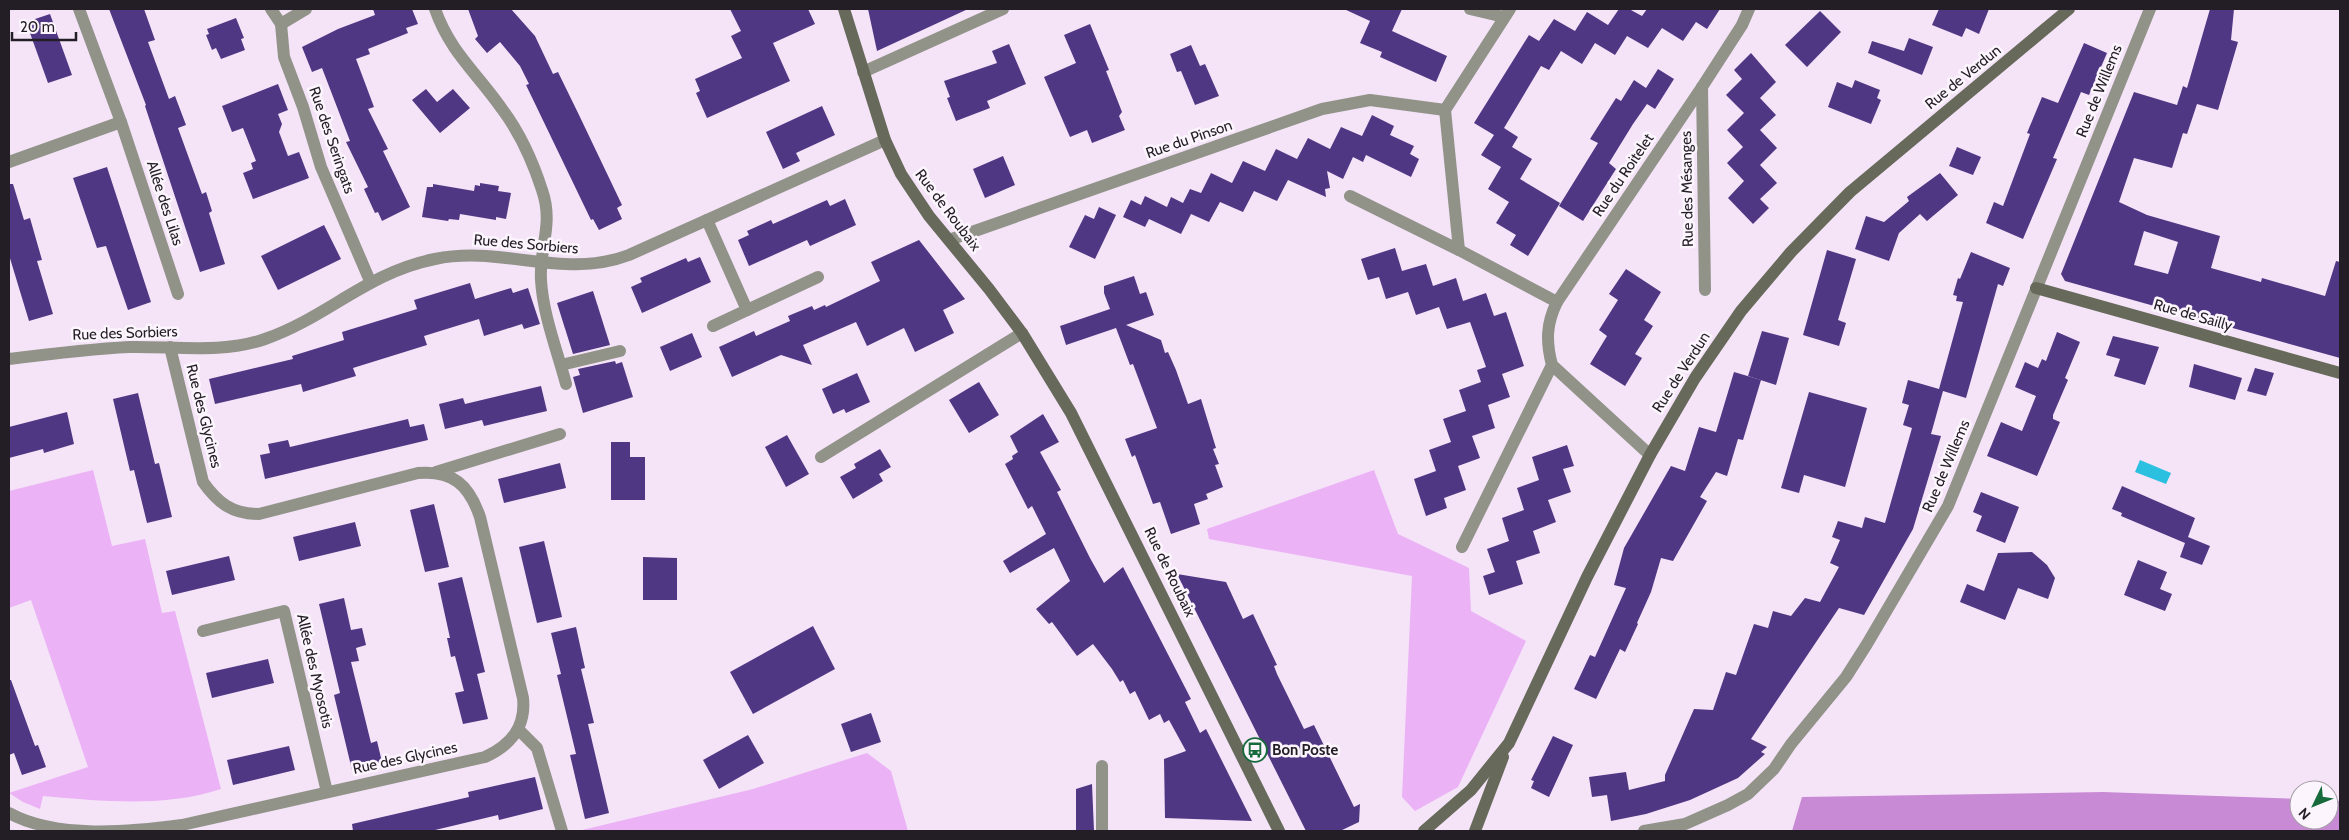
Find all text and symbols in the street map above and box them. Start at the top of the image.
scale bar [12,10,76,42]
text: 20 m [20,18,55,36]
street label: Rue de Verdun [1922,41,2004,113]
street label: Rue de Willems [2072,42,2126,140]
street label: Rue des Seringats [305,84,359,196]
street label: Rue du Pinson [1143,116,1235,162]
street label: Rue du Roitelet [1589,130,1657,220]
street label: Rue des Mésanges [1677,131,1697,247]
street label: Allée des Lilas [143,158,187,248]
street label: Rue de Roubaix [911,166,985,254]
street label: Rue des Sorbiers [473,230,579,258]
street label: Rue de Sailly [2152,295,2235,335]
street label: Rue des Sorbiers [72,322,178,344]
street label: Rue de Verdun [1648,328,1714,416]
street label: Rue des Glycines [182,362,226,470]
street label: Rue de Willems [1918,417,1974,515]
street label: Rue de Roubaix [1140,524,1200,620]
street label: Allée des Myosotis [293,612,337,730]
bus stop icon: Bon Poste [1242,737,1268,763]
street label: Rue des Glycines [351,738,459,778]
place label: Bon Poste [1272,741,1338,759]
north arrow [2289,780,2339,830]
text: N [2295,804,2314,824]

